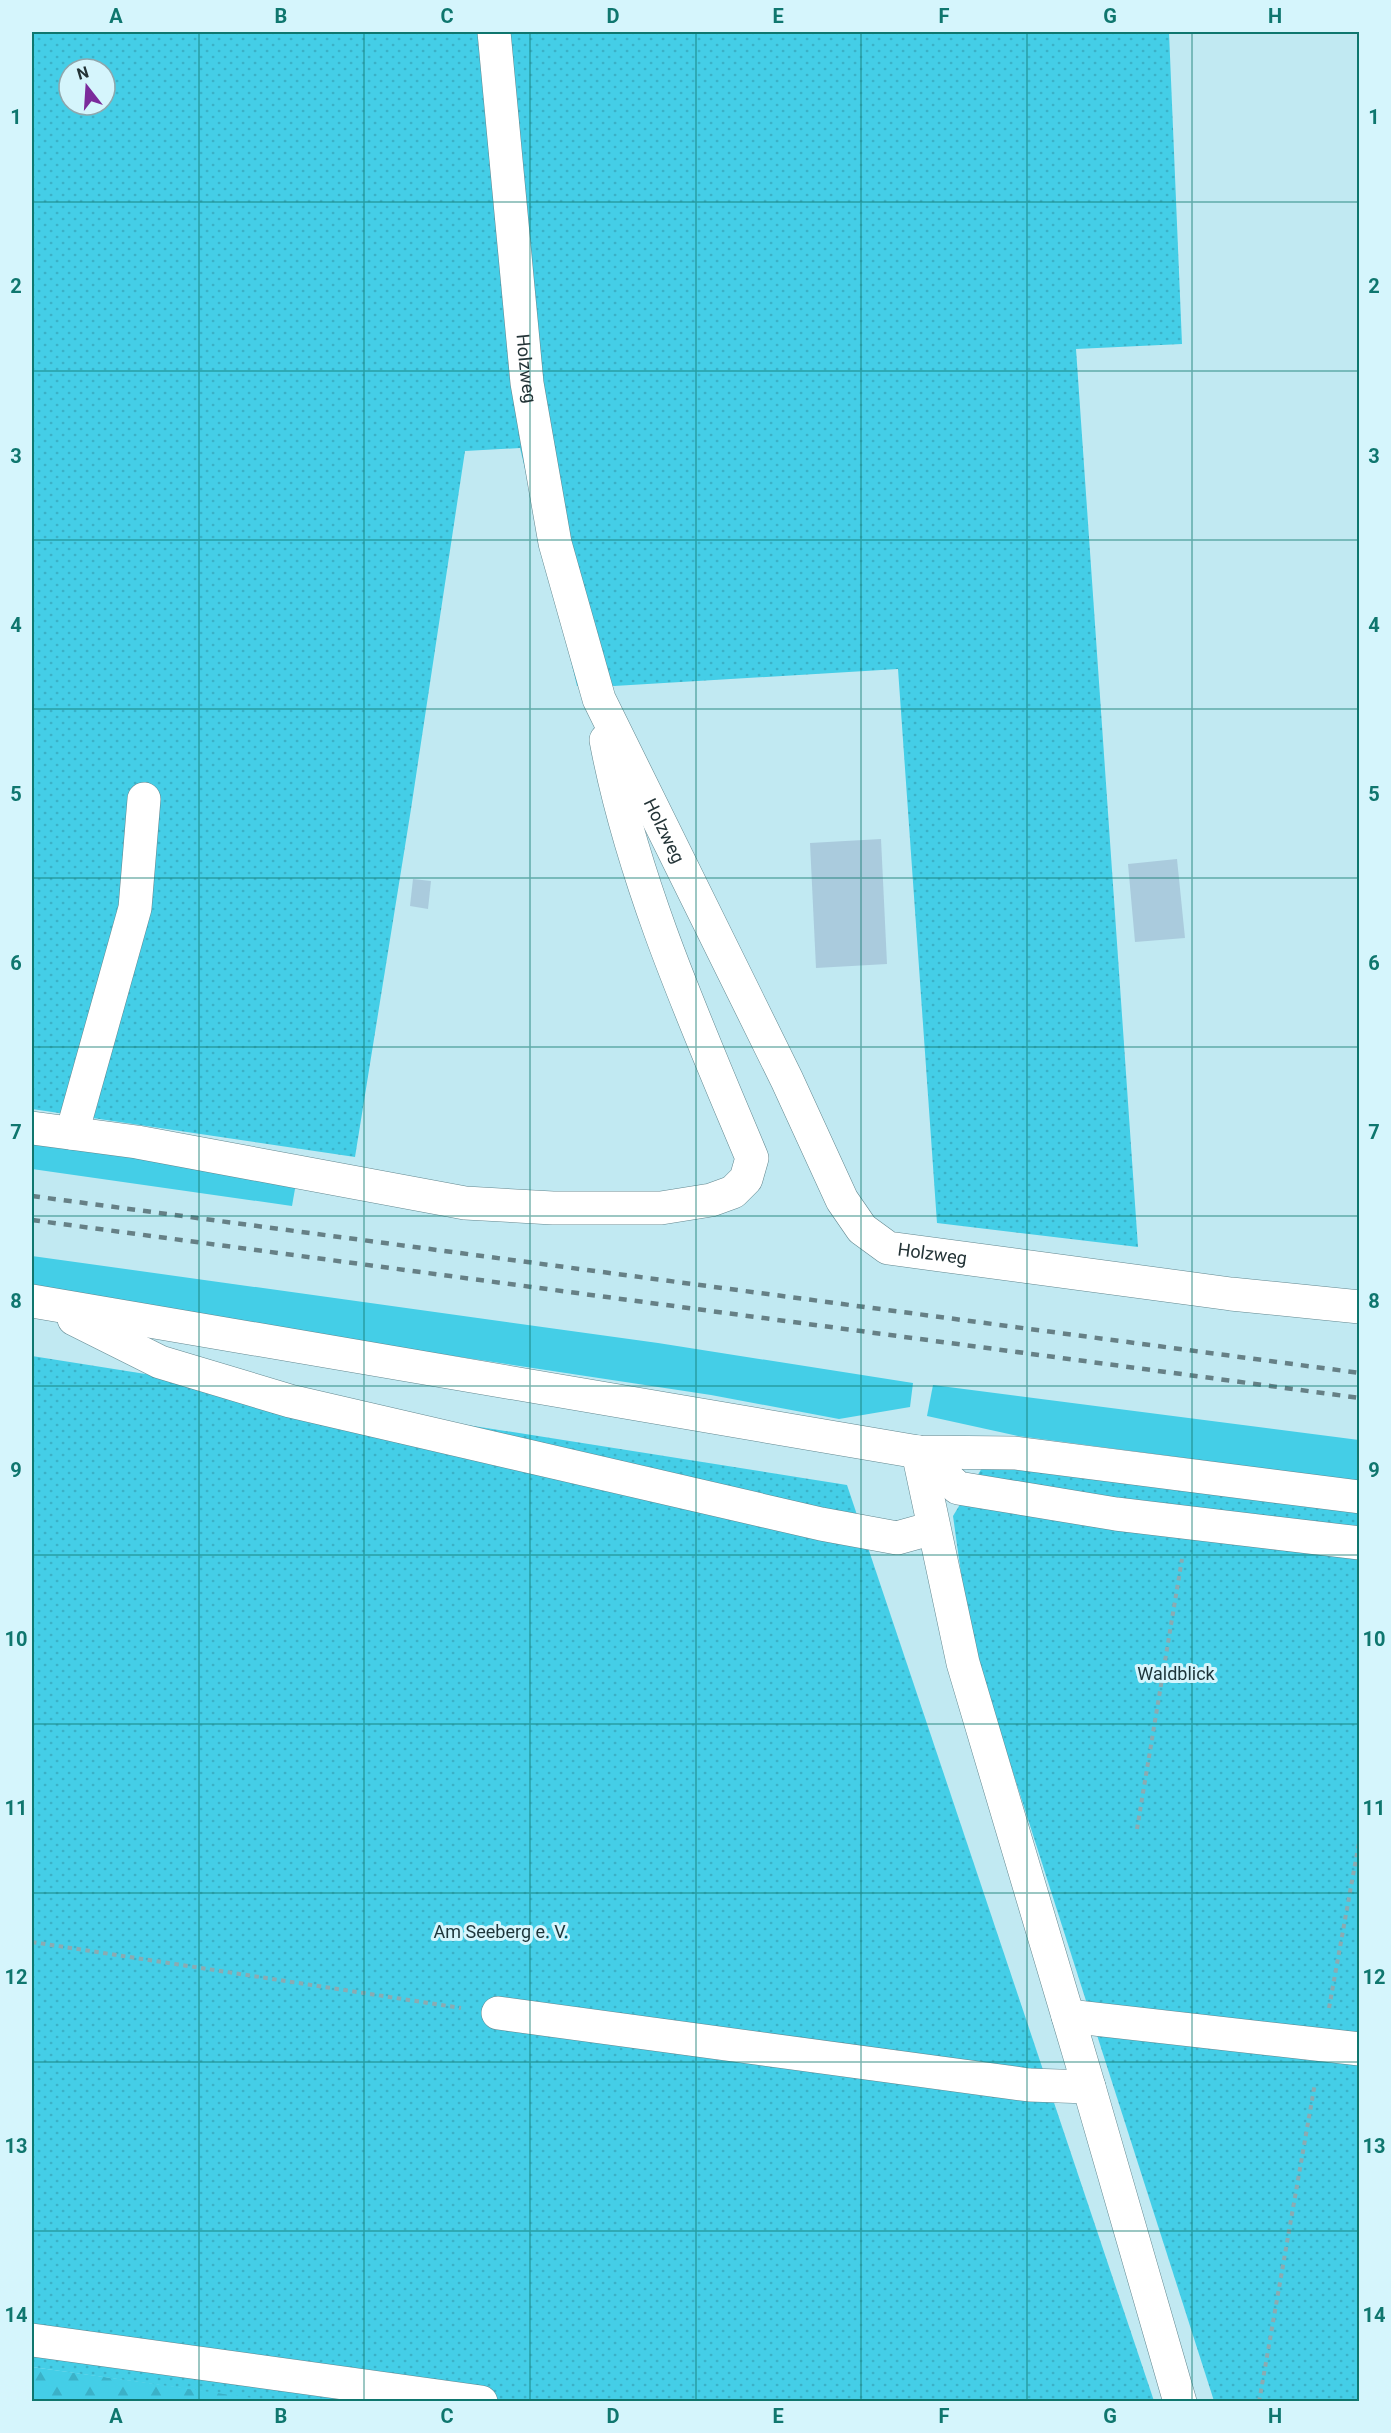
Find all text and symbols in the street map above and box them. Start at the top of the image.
text: A [109,4,123,28]
text: B [275,4,287,28]
text: C [440,4,454,28]
text: D [607,4,620,28]
text: E [772,4,784,28]
text: F [939,4,950,28]
text: G [1103,4,1117,28]
text: H [1268,4,1282,28]
north arrow [57,57,117,117]
text: N [75,62,91,84]
text: 1 [10,105,22,129]
text: 1 [1368,105,1380,129]
text: 2 [10,274,22,298]
text: 2 [1368,274,1380,298]
street label: Holzweg [512,333,541,405]
text: 3 [10,444,22,468]
text: 3 [1368,444,1380,468]
text: 4 [10,613,22,637]
text: 4 [1368,613,1380,637]
text: 5 [10,782,22,806]
text: 5 [1368,782,1380,806]
street label: Holzweg [640,795,689,866]
text: 6 [10,951,22,975]
text: 6 [1368,951,1380,975]
text: 7 [10,1120,22,1144]
text: 7 [1368,1120,1380,1144]
street label: Holzweg [896,1238,968,1268]
text: 8 [10,1289,22,1313]
text: 8 [1368,1289,1380,1313]
text: 9 [10,1458,22,1482]
text: 9 [1368,1458,1380,1482]
text: 10 [5,1627,27,1651]
text: 10 [1363,1627,1385,1651]
park label: Waldblick [1137,1663,1216,1684]
text: 11 [5,1796,27,1820]
text: 11 [1363,1796,1385,1820]
park label: Am Seeberg e. V. [434,1921,568,1942]
text: 12 [5,1965,27,1989]
text: 12 [1363,1965,1385,1989]
text: 13 [5,2134,27,2158]
text: 13 [1363,2134,1385,2158]
text: 14 [5,2303,27,2327]
text: 14 [1363,2303,1385,2327]
text: A [109,2404,123,2428]
text: B [275,2404,287,2428]
text: C [440,2404,454,2428]
text: D [607,2404,620,2428]
text: E [772,2404,784,2428]
text: F [939,2404,950,2428]
text: G [1103,2404,1117,2428]
text: H [1268,2404,1282,2428]

